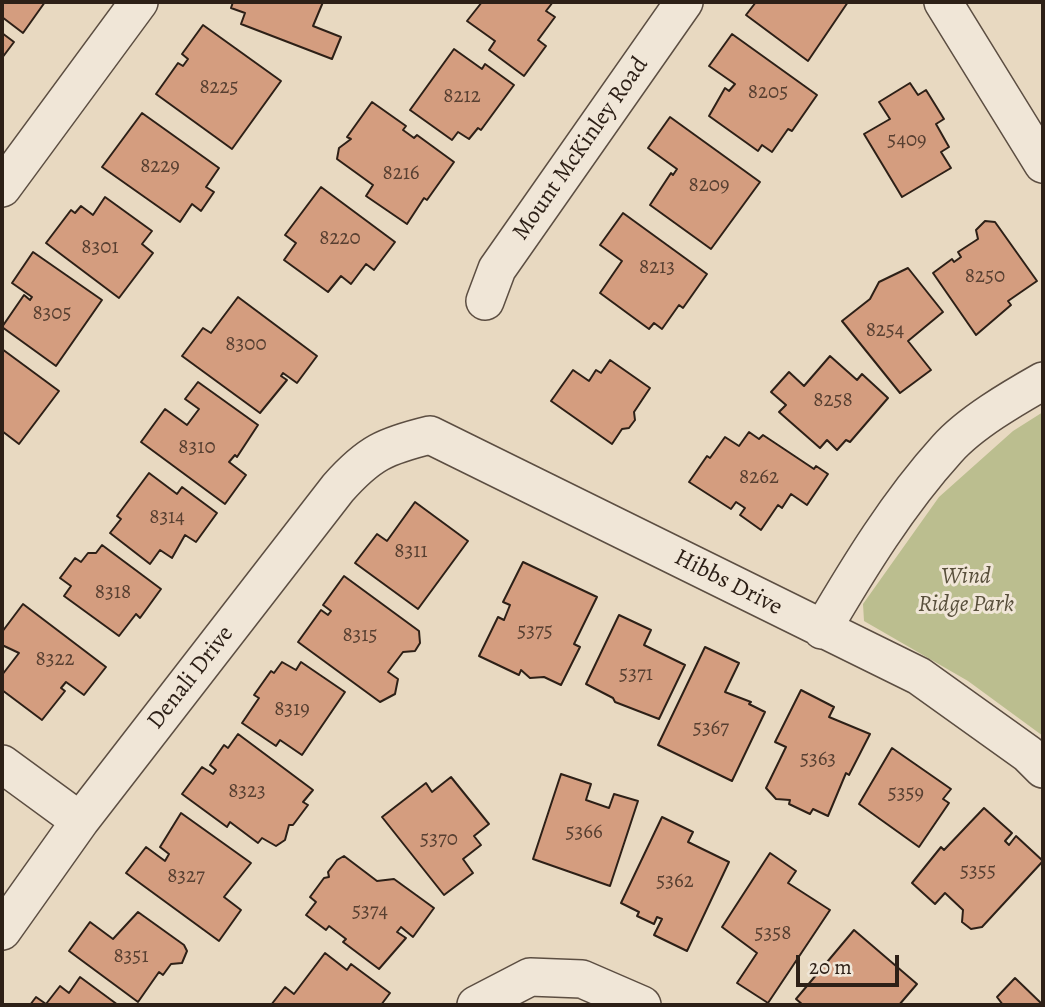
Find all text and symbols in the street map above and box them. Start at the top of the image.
street label: Mount McKinley Road [507,52,655,246]
house number: 8225 [199,75,239,101]
house number: 8205 [748,80,788,106]
house number: 8212 [443,84,481,110]
house number: 5409 [887,128,927,154]
house number: 8229 [140,154,180,180]
house number: 8216 [382,161,420,187]
house number: 8209 [689,173,729,199]
house number: 8220 [319,226,361,252]
house number: 8301 [81,235,119,261]
house number: 8213 [639,255,675,281]
house number: 8250 [965,264,1005,290]
house number: 8305 [32,301,72,327]
house number: 8254 [866,318,904,344]
house number: 8300 [225,332,267,358]
house number: 8258 [813,388,853,414]
house number: 8310 [178,435,216,461]
house number: 8262 [739,465,779,491]
house number: 8314 [149,505,185,531]
house number: 8311 [394,539,428,565]
street label: Hibbs Drive [669,544,787,622]
park label: Wind Ridge Park [918,563,1014,619]
house number: 8318 [95,580,131,606]
house number: 5375 [517,619,553,645]
street label: Denali Drive [142,621,240,735]
house number: 8315 [342,623,378,649]
house number: 8322 [36,647,74,673]
house number: 5371 [619,662,653,688]
house number: 8319 [274,697,310,723]
house number: 5367 [693,716,729,742]
house number: 5363 [800,747,836,773]
house number: 8323 [228,779,266,805]
house number: 5359 [888,781,924,807]
house number: 5366 [565,820,603,846]
house number: 5370 [420,827,458,853]
house number: 5355 [960,859,996,885]
house number: 8327 [167,864,205,890]
house number: 5362 [656,869,694,895]
house number: 5374 [352,899,388,925]
house number: 5358 [755,921,791,947]
scale bar [800,940,903,984]
house number: 8351 [113,944,149,970]
text: 20 m [809,953,852,981]

